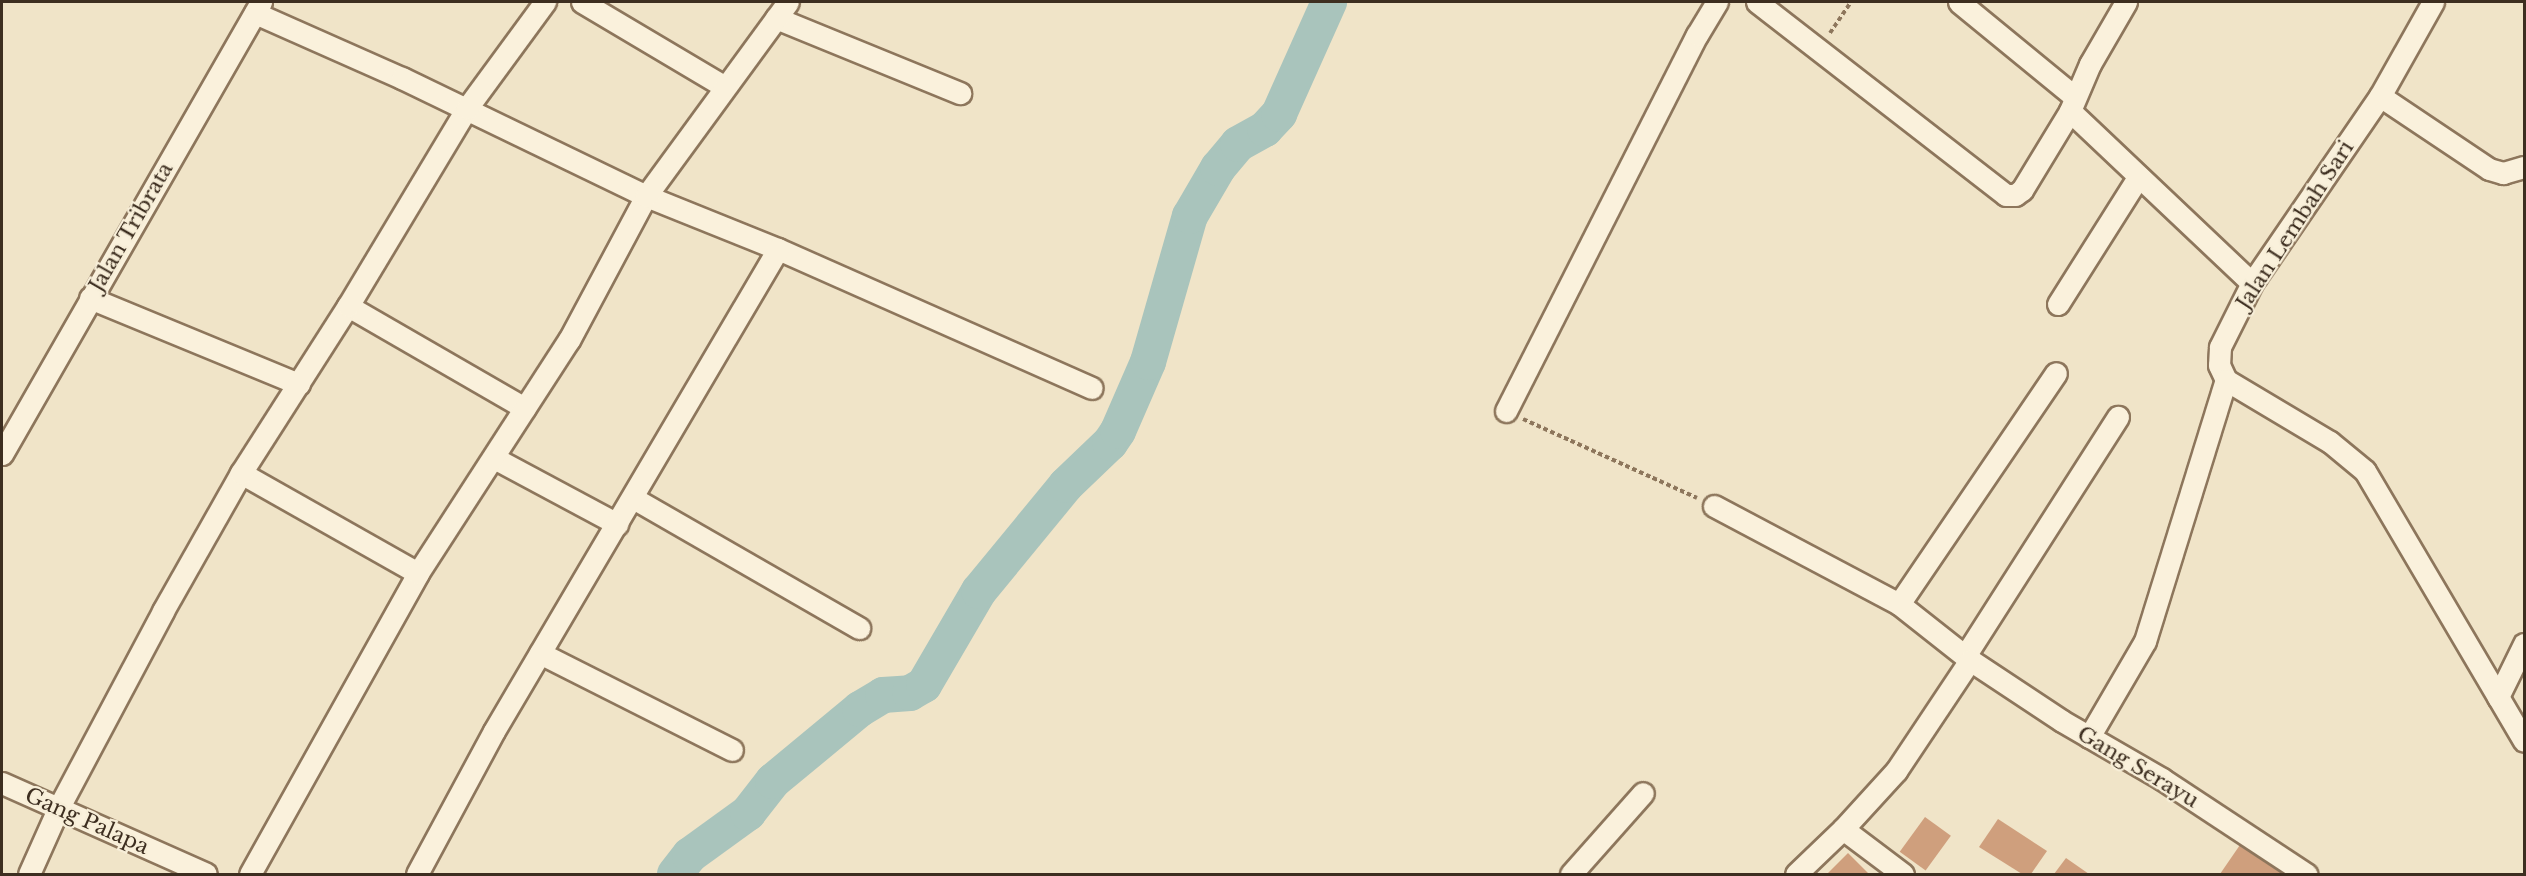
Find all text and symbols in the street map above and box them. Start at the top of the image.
street label: Jalan Lembah Sari [2231,136,2359,314]
street label: Jalan Tribrata [84,158,178,296]
street label: Gang Serayu [2073,721,2203,813]
street label: Gang Palapa [21,782,153,860]

